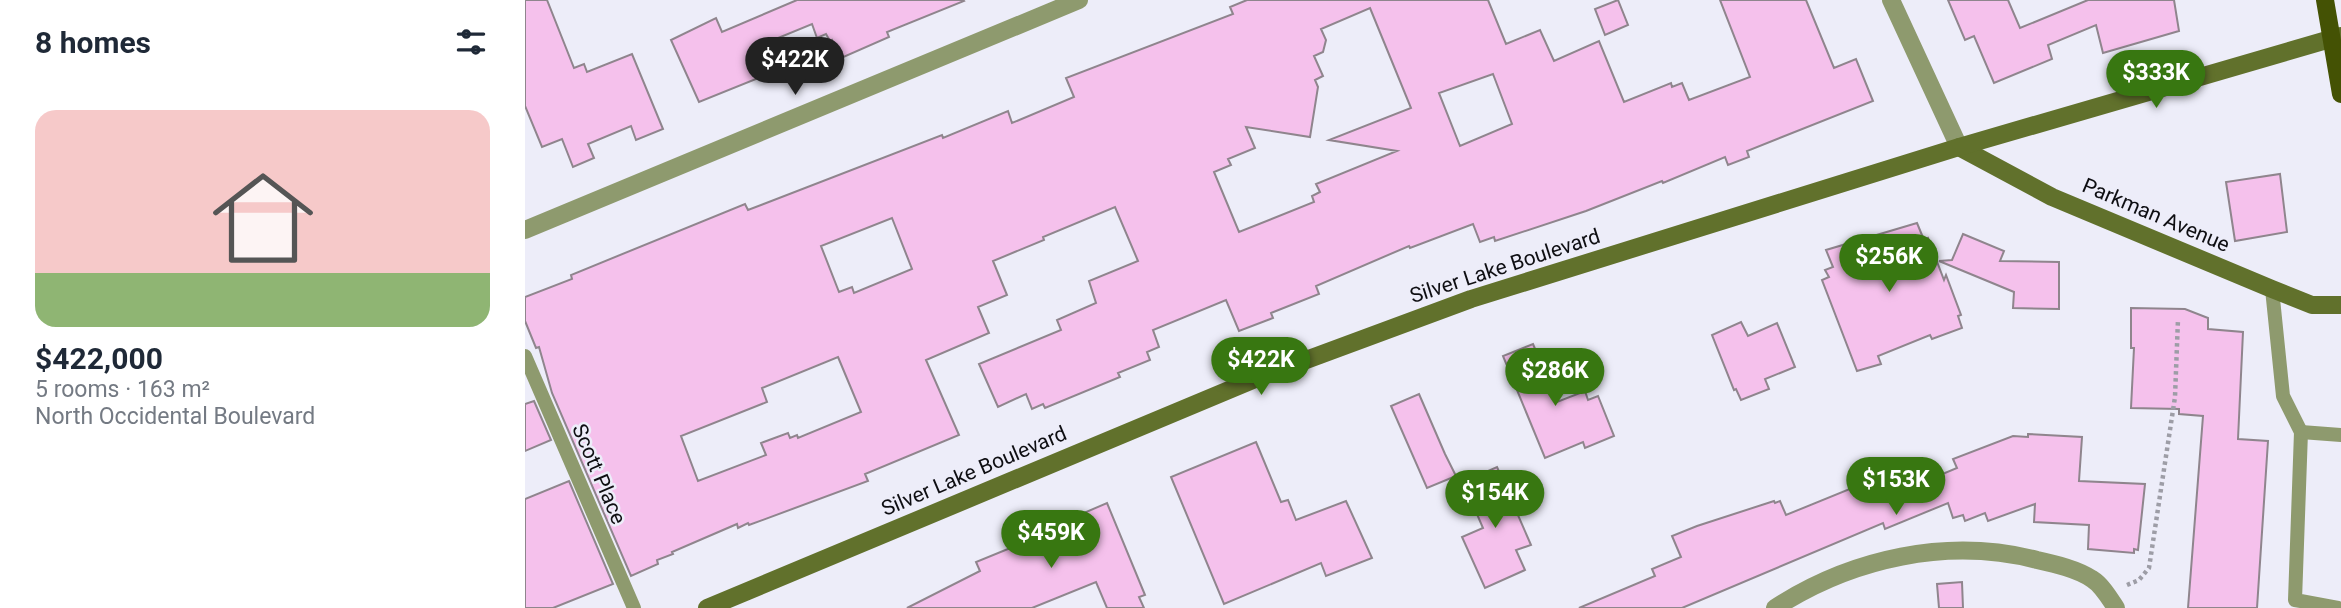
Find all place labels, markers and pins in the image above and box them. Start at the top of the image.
pin: $422K [746,38,844,97]
pin: $333K [2107,50,2205,110]
pin: $256K [1840,234,1938,294]
pin: $422K [1212,338,1310,397]
pin: $286K [1506,348,1604,408]
pin: $153K [1847,458,1945,517]
pin: $154K [1446,470,1544,530]
pin: $459K [1002,510,1100,570]

